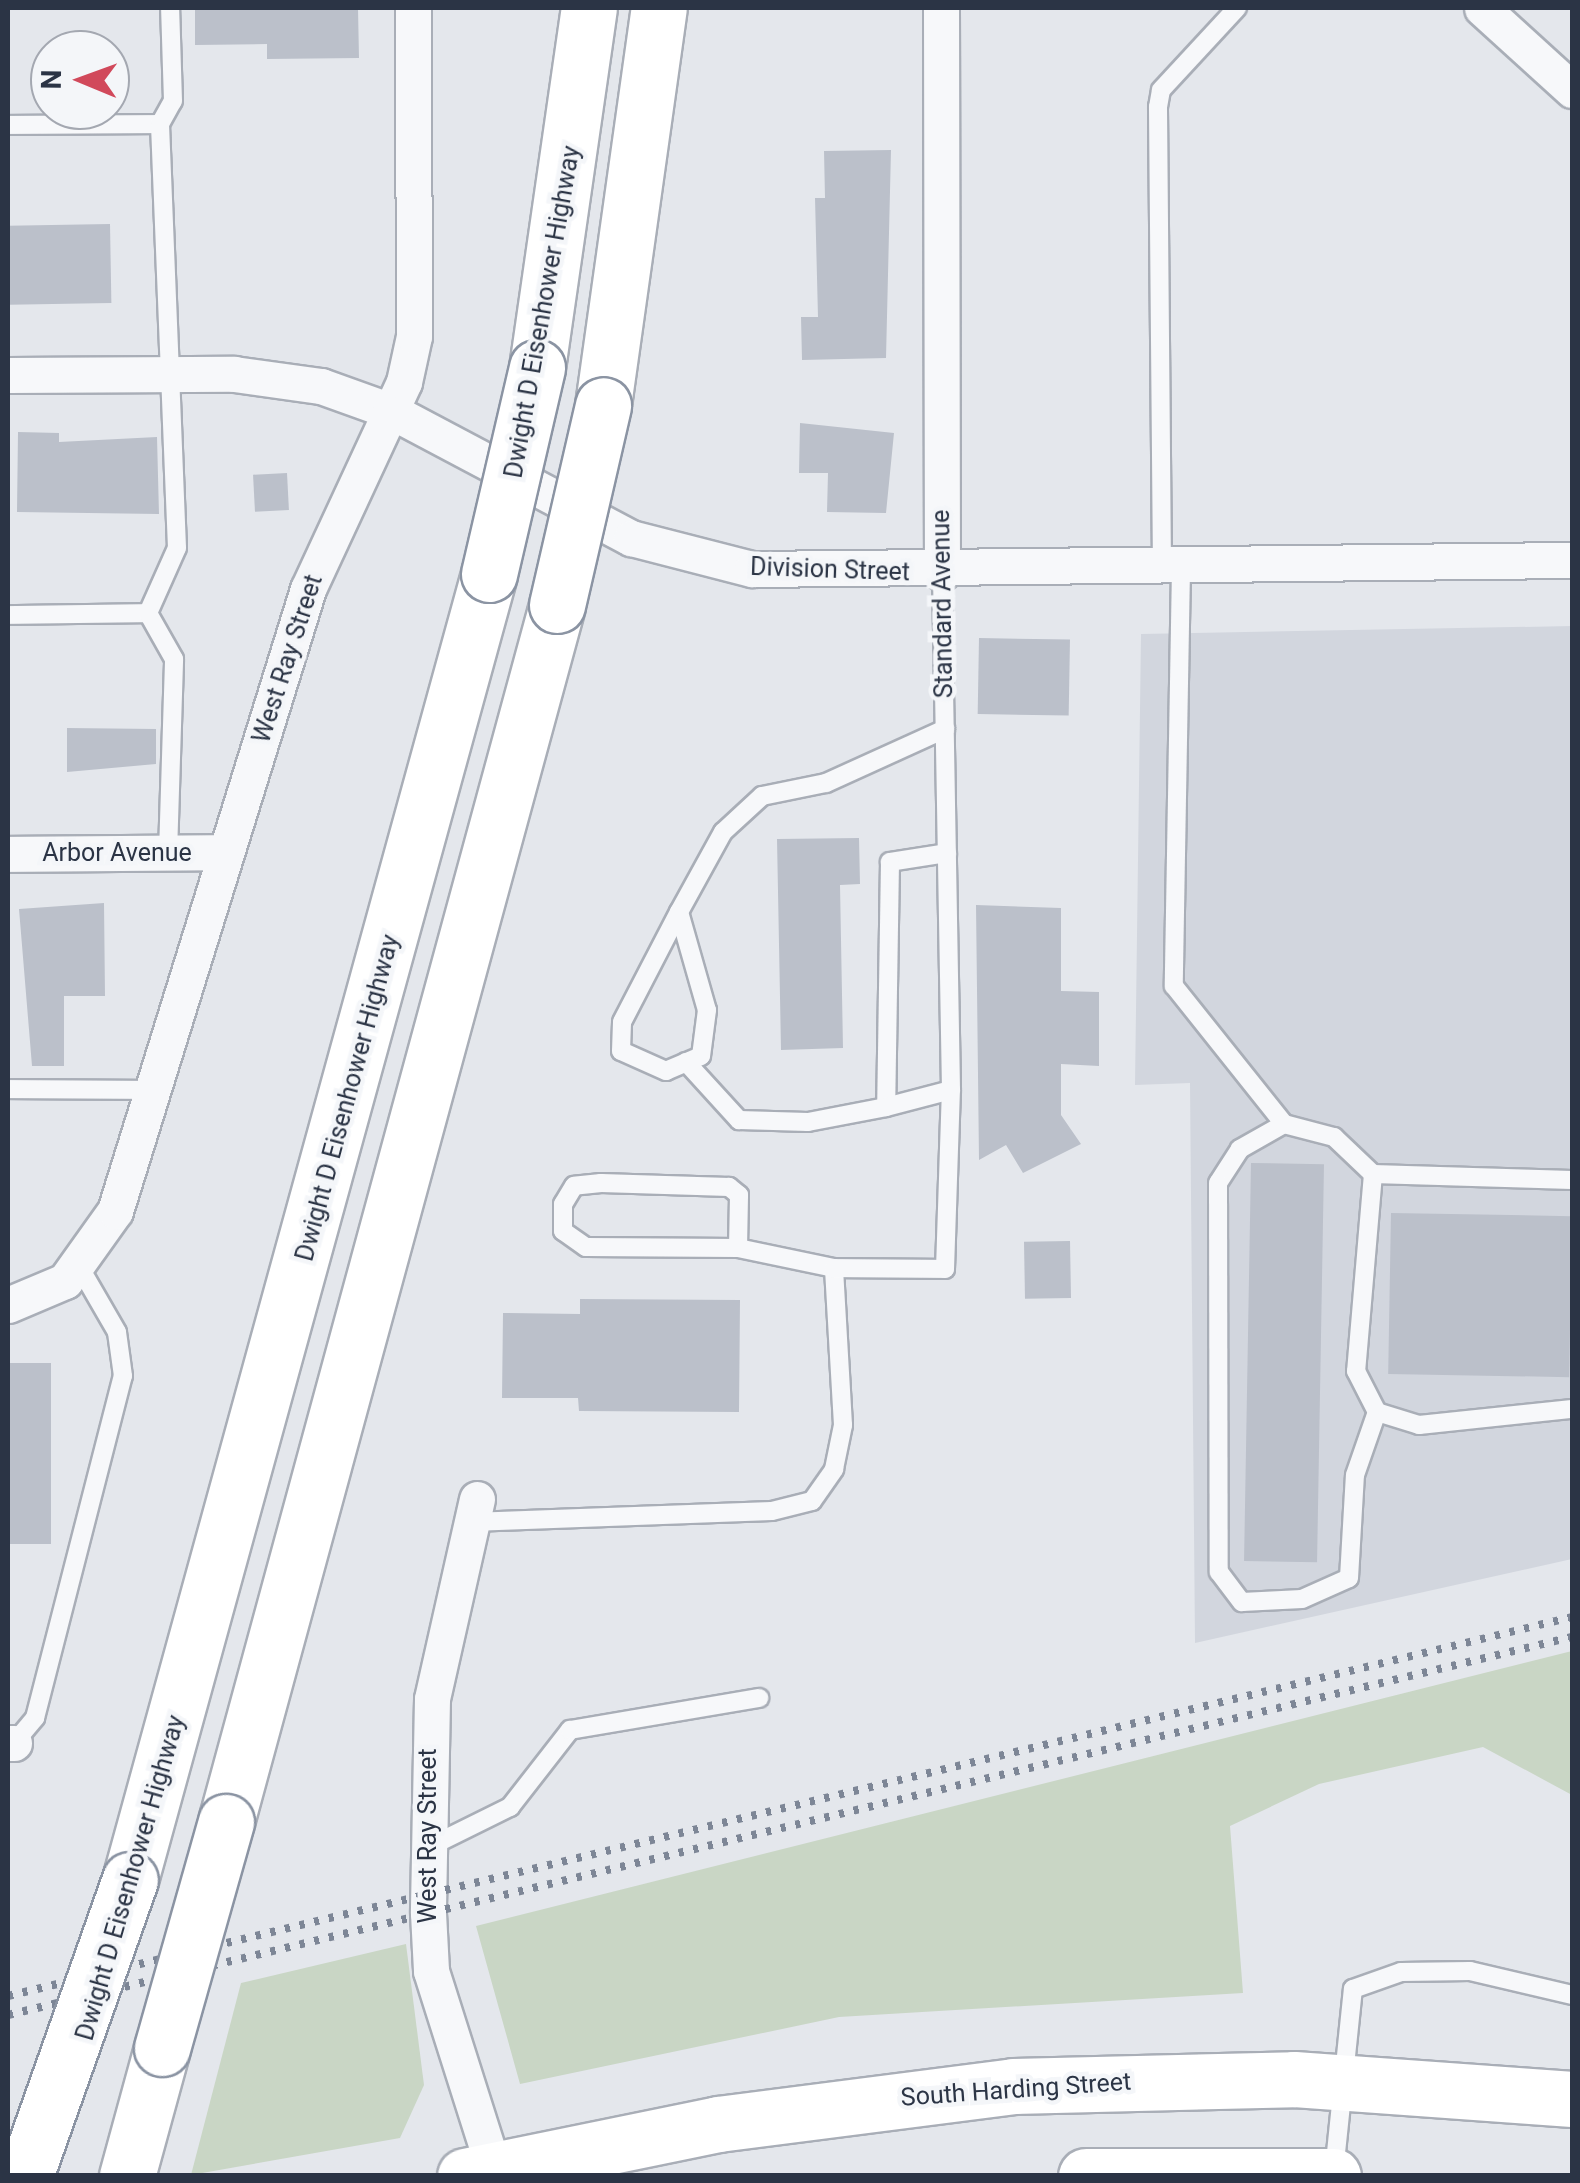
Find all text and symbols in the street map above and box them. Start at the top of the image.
north arrow [30,30,130,130]
text: N [35,69,68,90]
street label: Dwight D Eisenhower Highway [499,144,587,480]
street label: Standard Avenue [926,510,960,698]
street label: Division Street [750,552,910,588]
street label: West Ray Street [247,571,329,747]
street label: Arbor Avenue [42,838,192,868]
street label: Dwight D Eisenhower Highway [290,931,406,1265]
street label: Dwight D Eisenhower Highway [70,1712,192,2044]
street label: West Ray Street [413,1748,443,1924]
street label: South Harding Street [900,2067,1132,2113]

